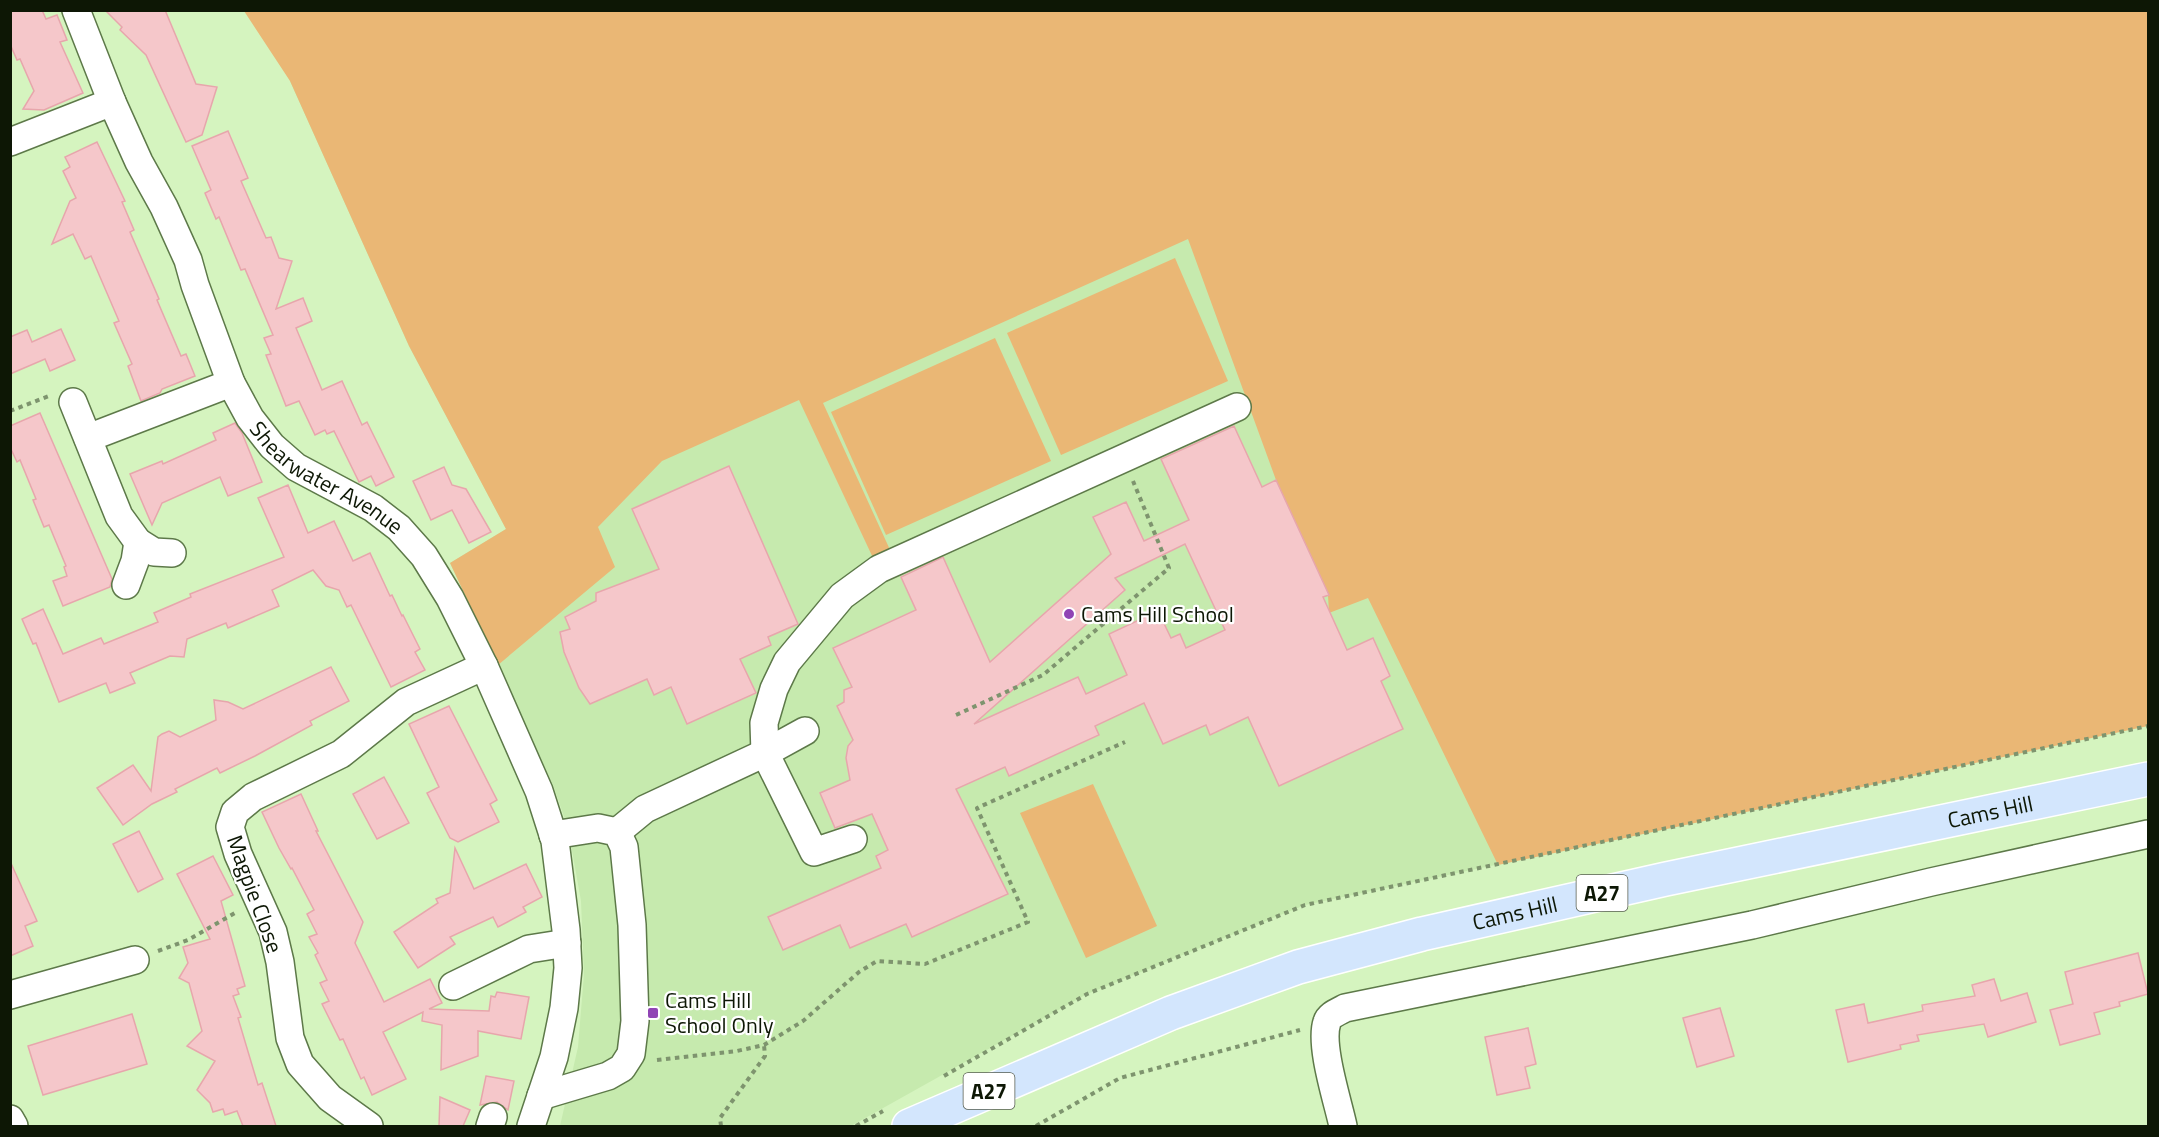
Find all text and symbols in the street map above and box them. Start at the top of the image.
street label: Shearwater Avenue [241,414,411,543]
place label: Cams Hill School [1081,597,1234,631]
marker: Cams Hill School [1062,607,1076,621]
street label: Cams Hill [1945,786,2036,837]
street label: Magpie Close [218,830,292,958]
road number: A27 [1576,875,1628,911]
street label: Cams Hill [1469,887,1561,939]
place label: Cams Hill School Only [665,983,774,1042]
marker: Cams Hill School Only [646,1006,660,1020]
road number: A27 [964,1073,1014,1109]

